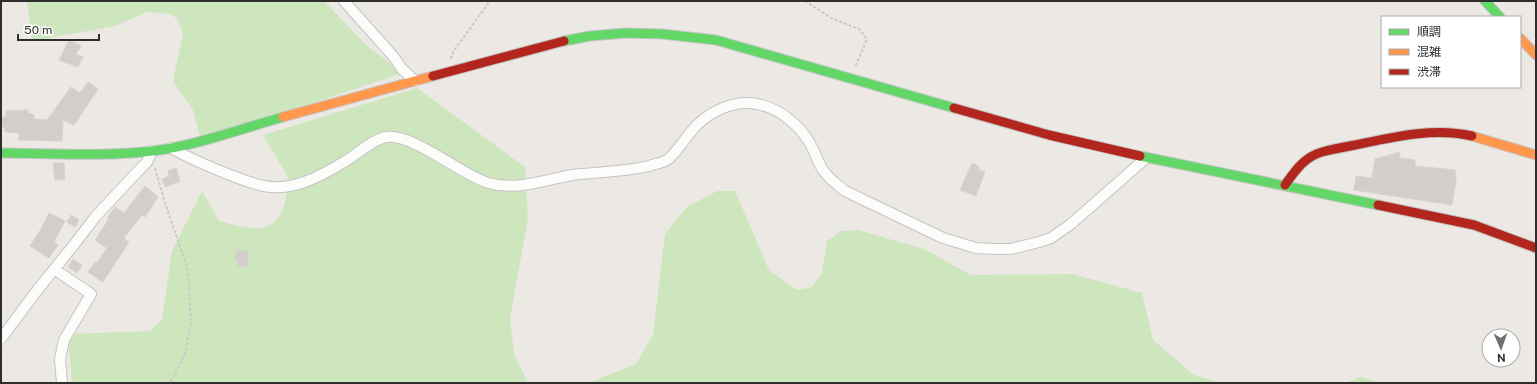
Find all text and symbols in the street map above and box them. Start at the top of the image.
scale bar [18,16,99,42]
legend [1381,16,1521,88]
text: 50 m [24,23,52,37]
text: 順調 [1417,25,1441,39]
text: 混雑 [1417,45,1441,59]
text: 渋滞 [1417,65,1441,79]
north arrow [1481,328,1521,368]
text: N [1497,352,1506,364]

